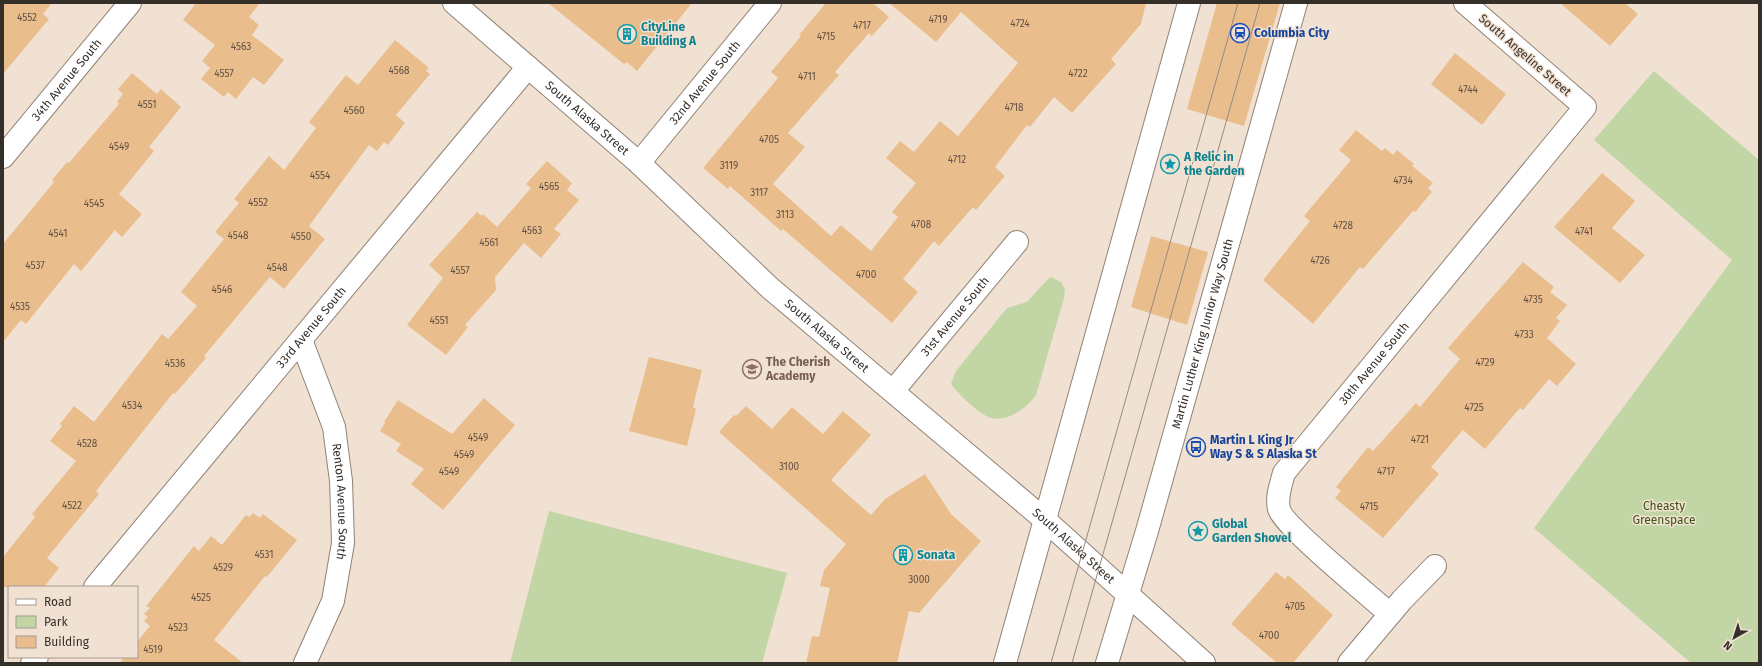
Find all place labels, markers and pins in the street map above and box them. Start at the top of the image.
place label: CityLine Building A [641,20,697,48]
station icon: Columbia City [1229,22,1251,44]
building icon: CityLine Building A [616,23,638,45]
place label: Columbia City [1254,26,1330,40]
place label: A Relic in the Garden [1183,150,1245,178]
place icon: A Relic in the Garden [1159,153,1181,175]
place label: The Cherish Academy [765,355,830,383]
school or university icon: The Cherish Academy [741,358,763,380]
place label: Martin L King Jr Way S & S Alaska St [1210,433,1317,461]
bus stop icon: Martin L King Jr Way S & S Alaska St [1185,436,1207,458]
place label: Global Garden Shovel [1212,517,1292,545]
place icon: Global Garden Shovel [1187,520,1209,542]
building icon: Sonata [892,544,914,566]
place label: Sonata [917,548,956,562]

